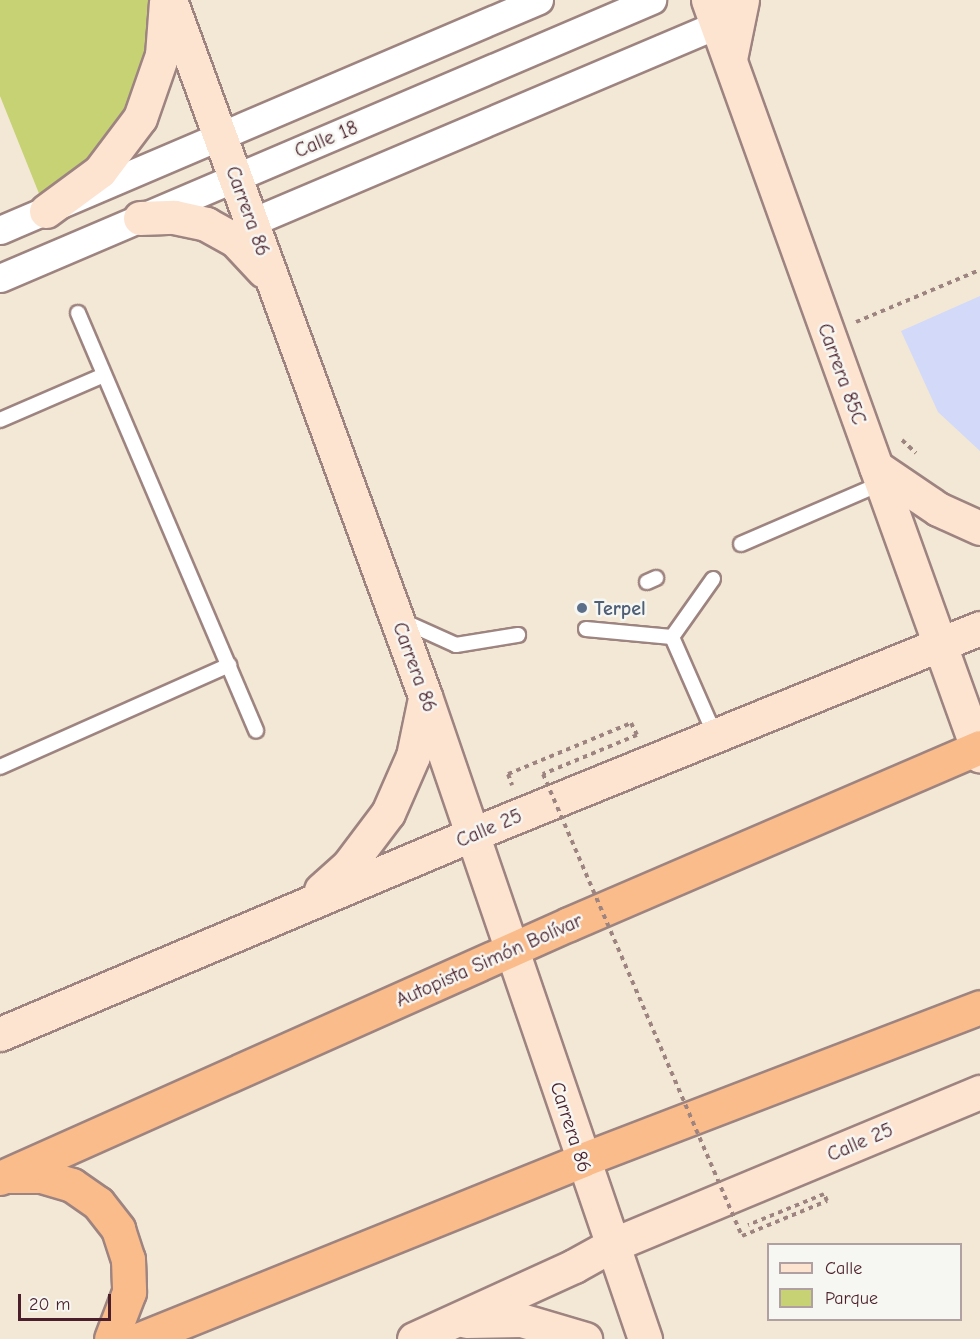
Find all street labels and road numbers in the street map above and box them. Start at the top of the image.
street label: Calle 18 [291,115,361,163]
street label: Carrera 86 [221,163,275,259]
street label: Carrera 85C [813,320,871,428]
street label: Carrera 86 [388,619,442,715]
street label: Calle 25 [452,803,526,853]
street label: Autopista Simón Bolívar [392,908,586,1012]
street label: Carrera 86 [545,1079,597,1175]
street label: Calle 25 [823,1117,897,1167]

